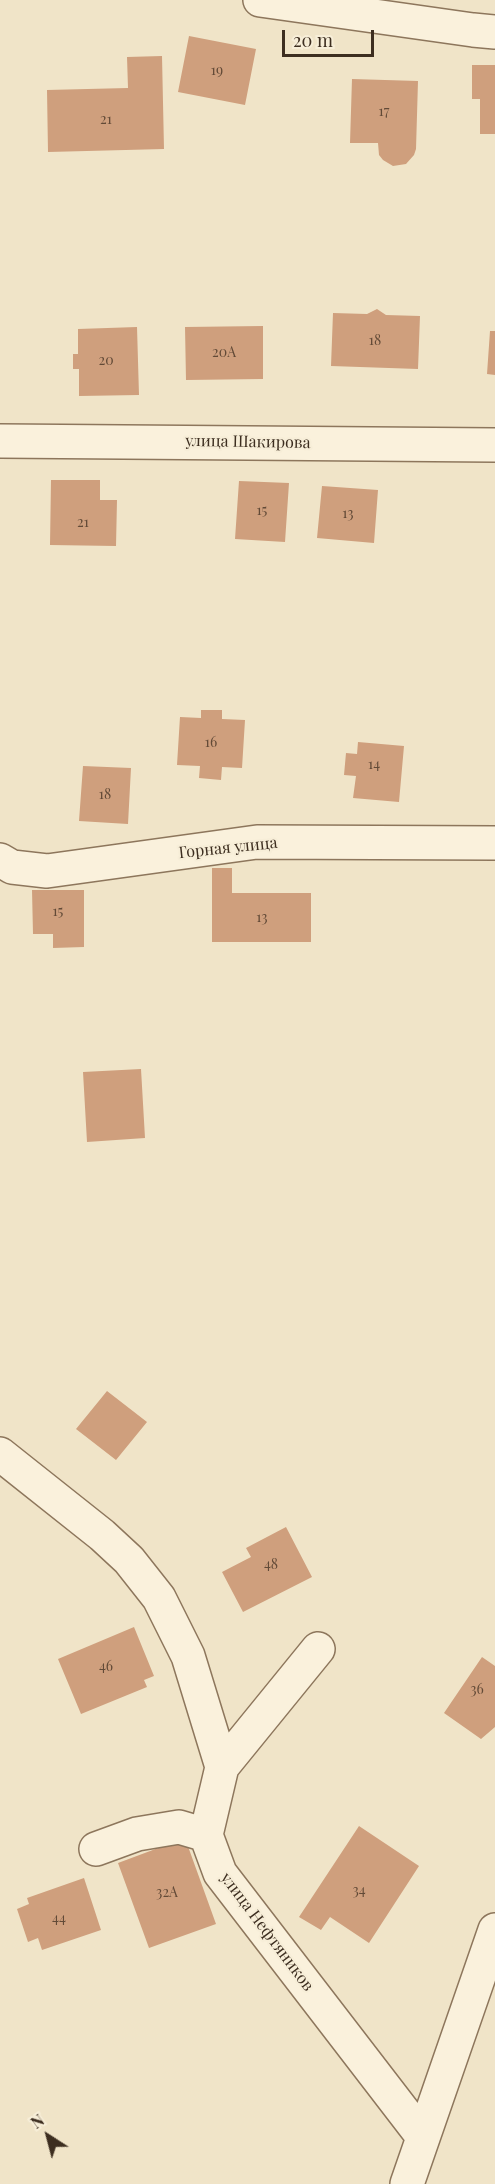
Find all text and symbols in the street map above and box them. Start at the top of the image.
scale bar [285,18,376,56]
text: 20 m [293,28,333,52]
house number: 19 [211,63,223,79]
house number: 17 [379,104,389,120]
house number: 21 [100,112,112,128]
house number: 18 [369,333,381,349]
house number: 20А [212,345,236,361]
house number: 20 [98,353,114,369]
street label: улица Шакирова [185,431,311,453]
house number: 15 [257,503,267,519]
house number: 13 [342,506,354,522]
house number: 21 [77,515,89,531]
house number: 16 [205,735,217,751]
house number: 14 [368,757,380,773]
house number: 18 [99,787,111,803]
street label: Горная улица [178,833,278,863]
house number: 15 [53,904,63,920]
house number: 13 [256,910,268,926]
house number: 48 [264,1557,278,1573]
house number: 46 [99,1659,113,1675]
house number: 36 [470,1682,484,1698]
street label: улица Нефтяников [216,1869,318,1995]
house number: 34 [352,1883,366,1899]
house number: 32А [156,1885,178,1901]
house number: 44 [52,1911,66,1927]
north arrow [18,2106,78,2166]
text: N [26,2109,48,2133]

